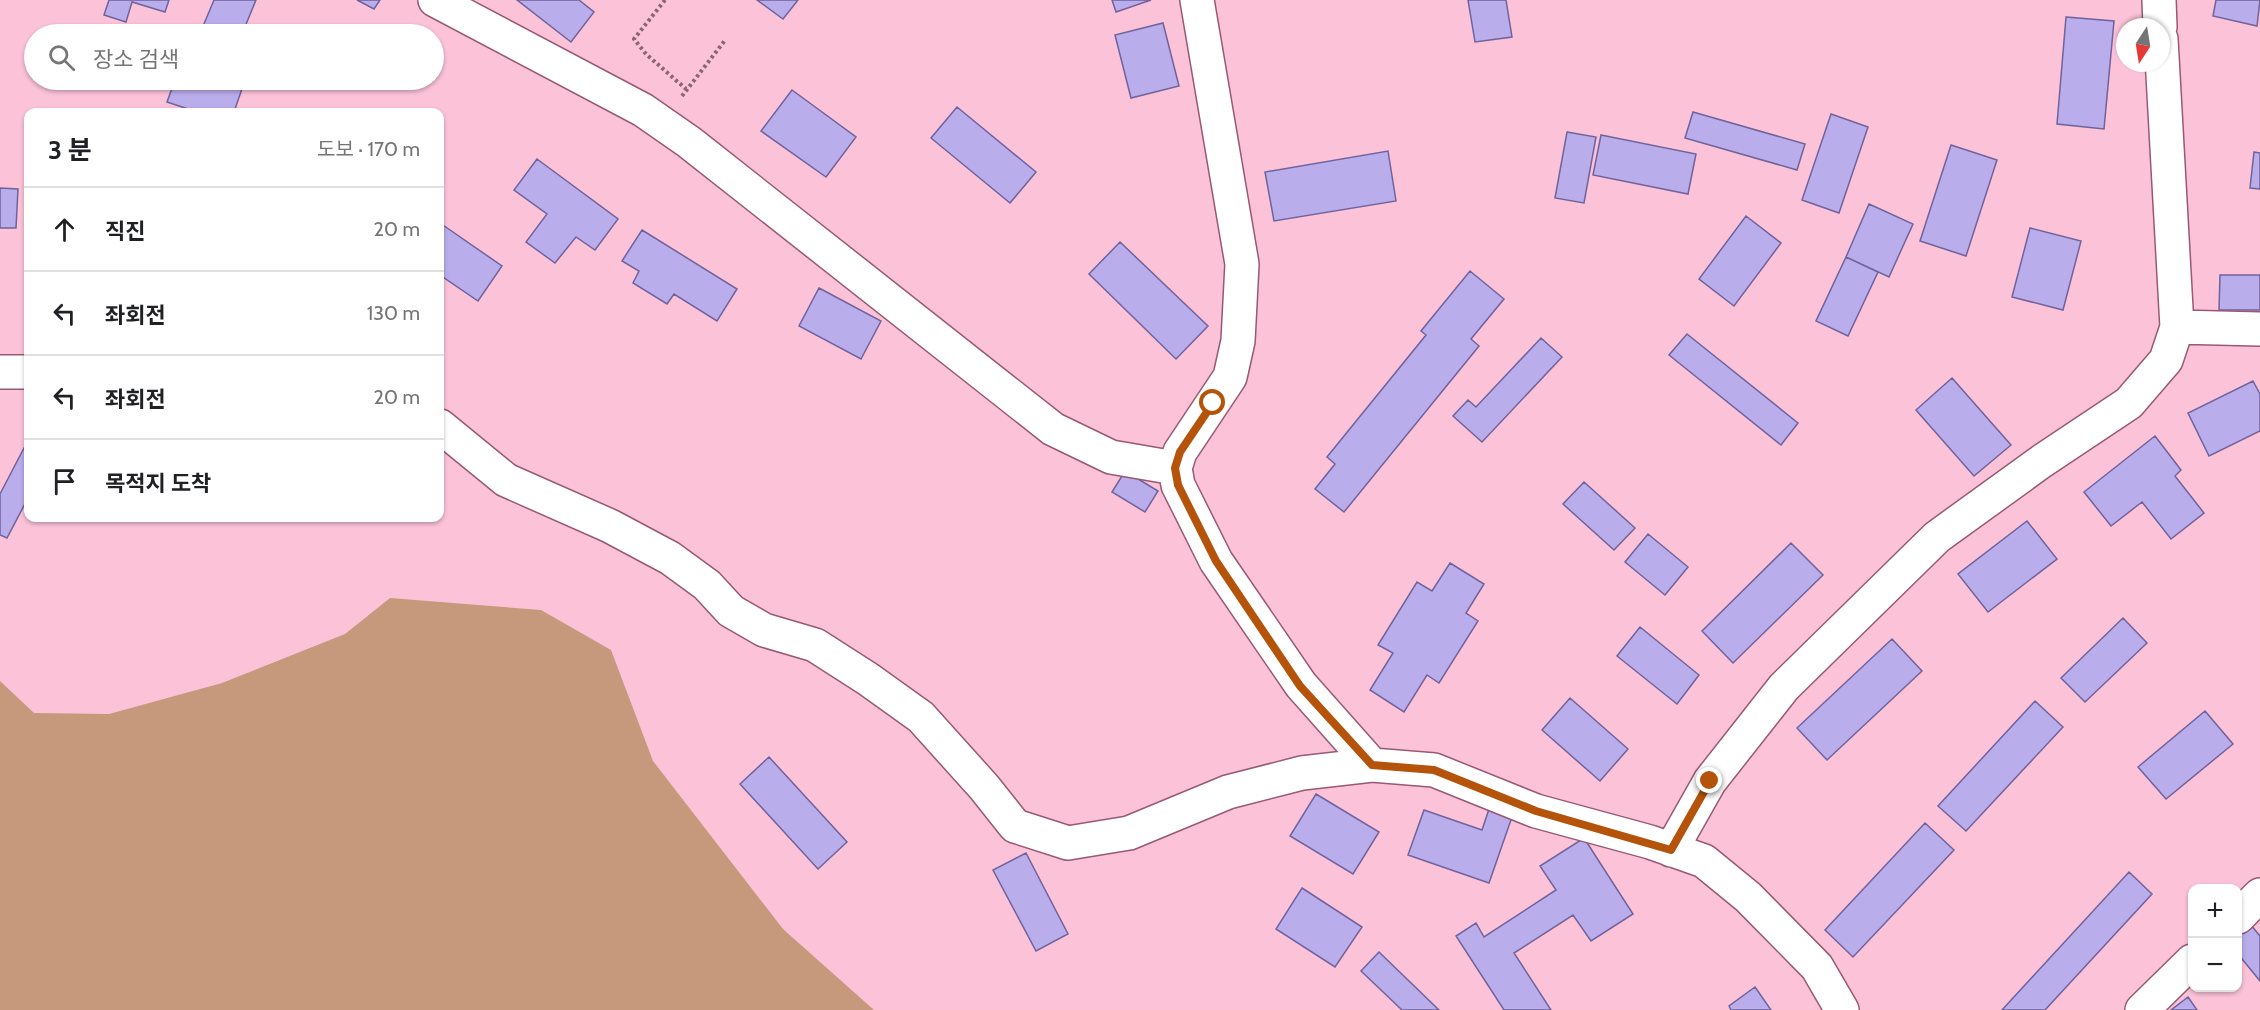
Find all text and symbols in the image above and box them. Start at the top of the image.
north arrow [2116,18,2170,72]
search box [24,24,444,90]
icon: search [45,41,78,74]
text: 장소 검색 [93,46,179,73]
text: 3 분 [48,134,92,166]
text: 도보 · 170 m [317,137,420,161]
icon: ahead [48,213,81,246]
text: 20 m [374,217,420,241]
text: 직진 [105,218,145,245]
icon: left [48,297,81,330]
text: 130 m [367,301,420,325]
text: 좌회전 [105,302,166,329]
icon: left [48,381,81,414]
text: 20 m [374,385,420,409]
text: 좌회전 [105,386,166,413]
route start [1199,389,1225,415]
icon: arrive [48,465,81,498]
text: 목적지 도착 [105,470,211,497]
route end [1696,767,1722,793]
map controls [2188,884,2242,992]
button: + [2188,884,2242,938]
button: − [2188,938,2242,992]

